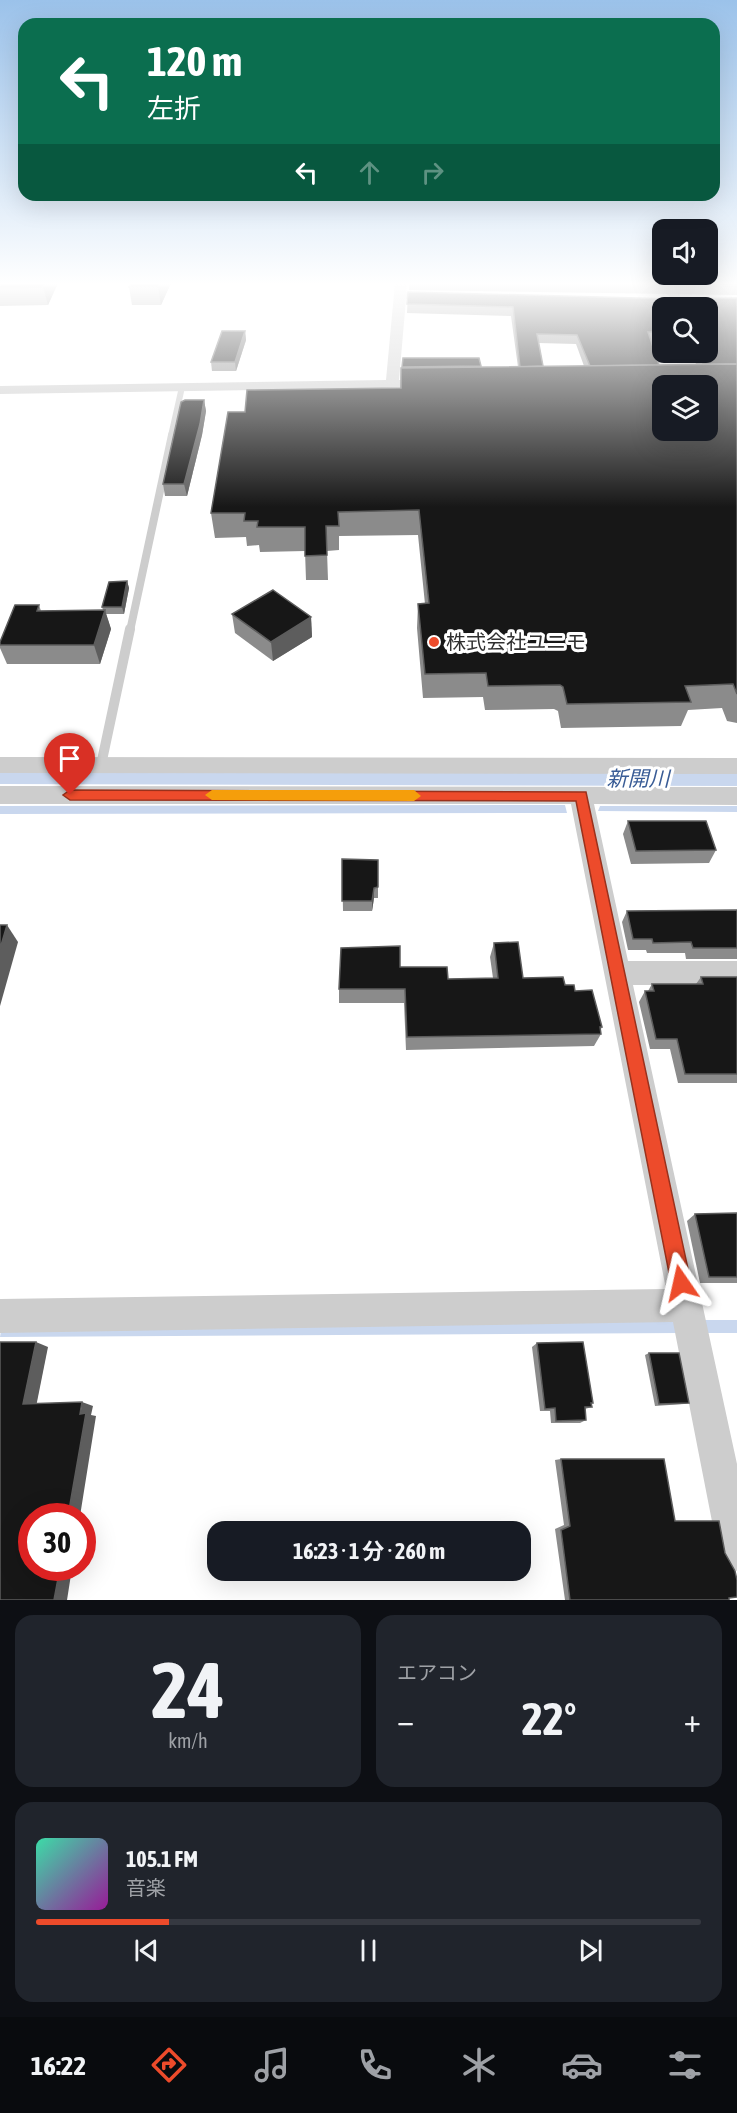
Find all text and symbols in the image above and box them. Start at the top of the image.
text: 120 m [147,37,242,85]
icon: left [48,42,126,120]
text: 左折 [147,93,201,124]
icon: left [290,156,323,189]
icon: ahead [353,156,386,189]
icon: right [416,156,449,189]
map controls [652,219,718,441]
button: sound [652,219,718,285]
button: search [652,297,718,363]
button: layers [652,375,718,441]
place label: 株式会社ユニモ [446,630,586,653]
marker: 株式会社ユニモ [427,635,441,649]
pin [44,733,95,795]
icon: arrive [53,742,86,775]
water label: 新開川 [607,766,671,790]
position arrow [649,1251,713,1315]
speed limit sign: 30 [18,1503,96,1581]
text: 16:23 · 1 分 · 260 m [293,1538,445,1564]
text: 24 [151,1645,225,1735]
text: エアコン [397,1661,477,1684]
text: 22° [522,1693,576,1745]
text: − [397,1701,414,1739]
text: + [684,1701,701,1739]
text: km/h [168,1729,208,1752]
text: 105.1 FM [126,1846,198,1872]
text: 音楽 [126,1876,166,1899]
icon: previous [130,1934,163,1967]
icon: pause [352,1934,385,1967]
icon: next [574,1934,607,1967]
icon: directions [148,2044,190,2086]
icon: music [251,2044,293,2086]
icon: phone [354,2044,396,2086]
icon: climate [458,2044,500,2086]
icon: car [561,2044,603,2086]
icon: filters [664,2044,706,2086]
text: 16:22 [31,2050,86,2081]

